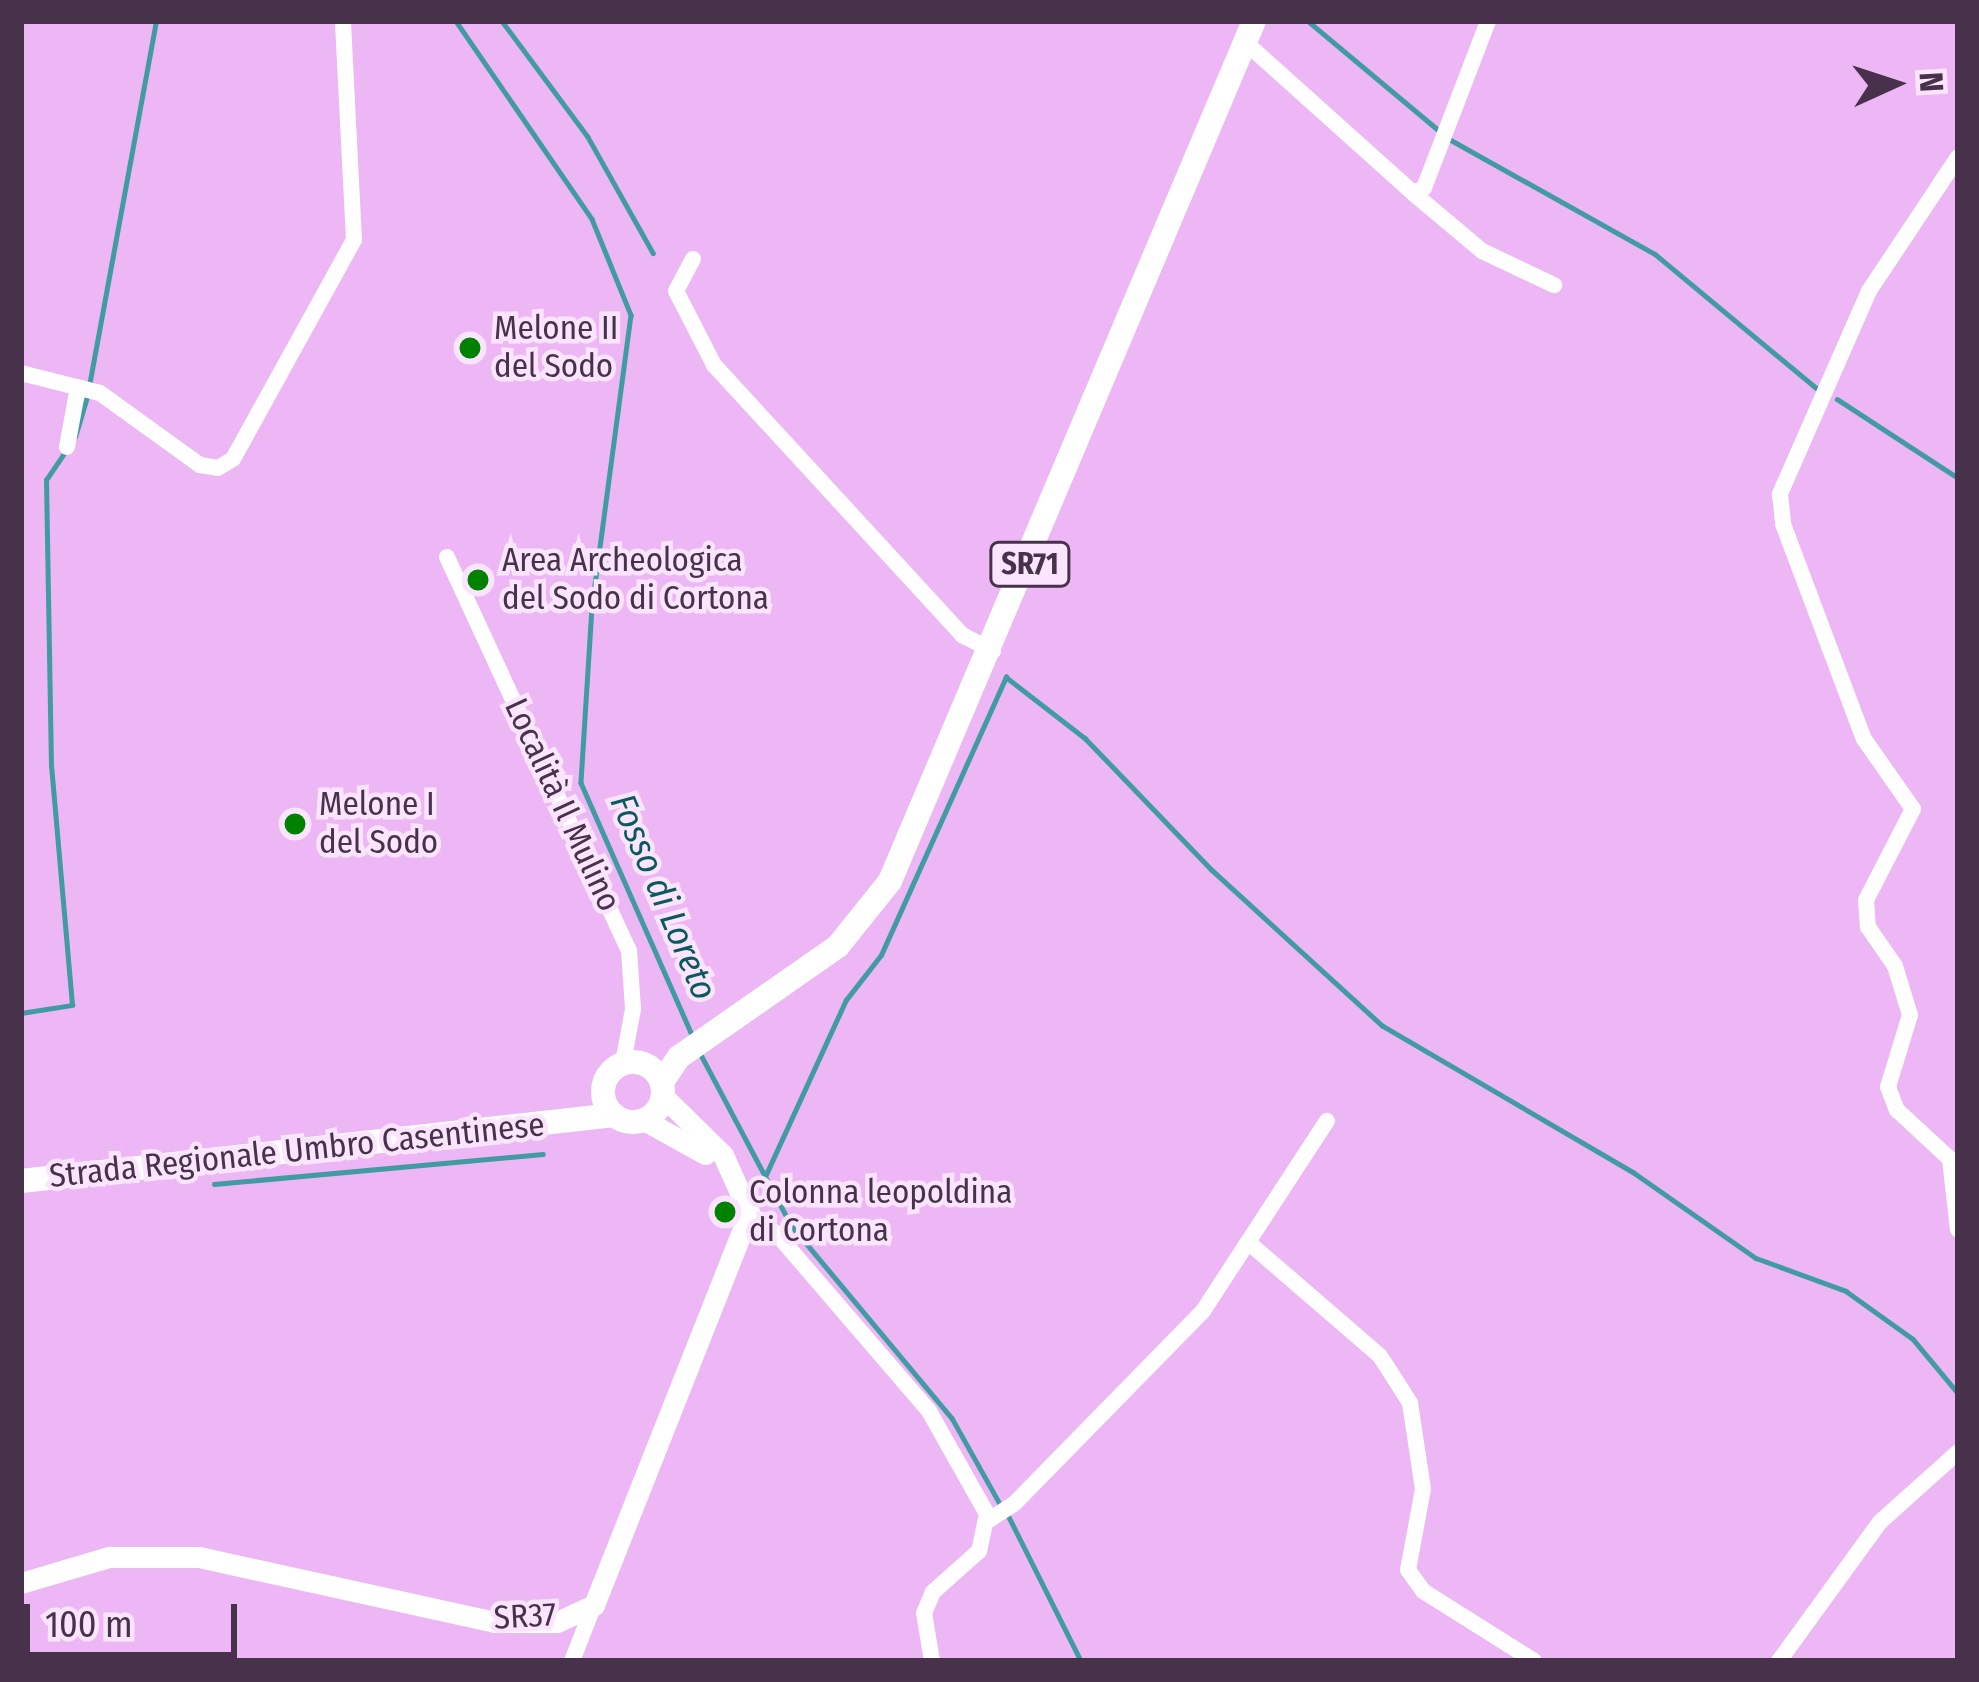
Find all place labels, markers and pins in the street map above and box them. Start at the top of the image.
place label: Melone II del Sodo [494,309,618,387]
marker: Melone II del Sodo [457,335,483,361]
place label: Area Archeologica del Sodo di Cortona [502,541,769,619]
marker: Area Archeologica del Sodo di Cortona [465,567,491,593]
place label: Melone I del Sodo [319,785,438,863]
marker: Melone I del Sodo [282,811,308,837]
place label: Colonna leopoldina di Cortona [749,1173,1012,1251]
marker: Colonna leopoldina di Cortona [712,1199,738,1225]

